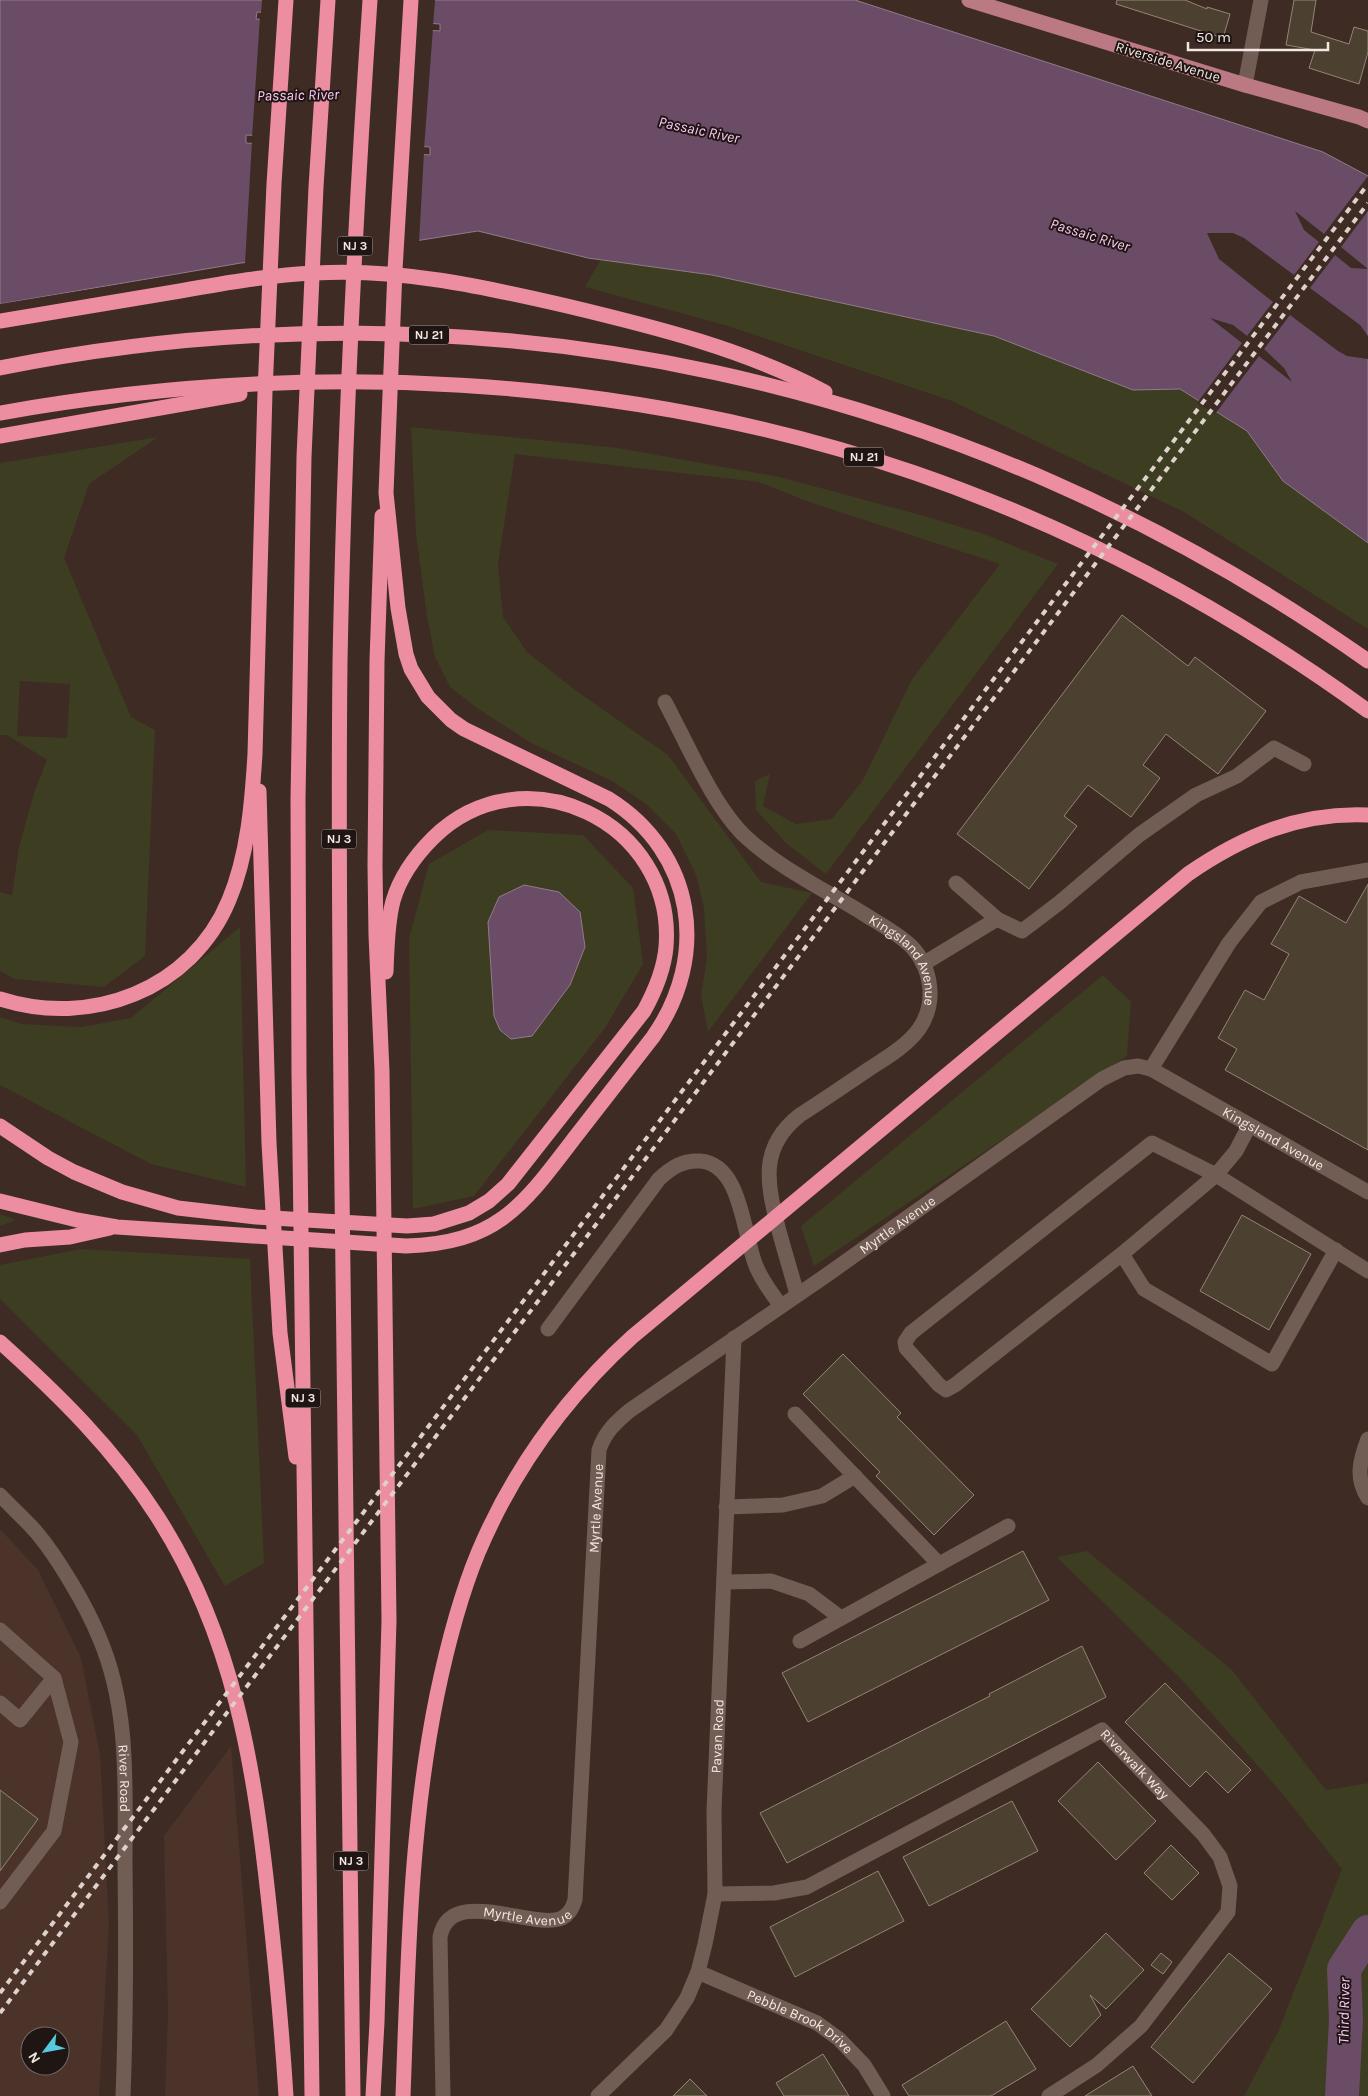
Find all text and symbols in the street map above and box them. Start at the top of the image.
scale bar [1188,20,1328,52]
text: 50 m [1196,28,1231,46]
street label: Riverside Avenue [1114,38,1222,86]
water label: Passaic River [257,85,340,105]
water label: Passaic River [657,113,742,148]
water label: Passaic River [1048,214,1133,256]
road number: NJ 3 [338,237,372,256]
road number: NJ 21 [409,326,449,344]
road number: NJ 21 [844,448,884,467]
road number: NJ 3 [322,830,356,849]
street label: Kingsland Avenue [866,911,939,1007]
street label: Kingsland Avenue [1219,1103,1327,1174]
street label: Myrtle Avenue [856,1192,939,1258]
road number: NJ 3 [286,1389,320,1408]
street label: Myrtle Avenue [585,1463,607,1553]
street label: Pavan Road [707,1699,727,1774]
street label: Riverwalk Way [1097,1725,1173,1803]
street label: River Road [115,1744,134,1812]
road number: NJ 3 [334,1852,368,1870]
street label: Myrtle Avenue [482,1903,575,1929]
water label: Third River [1334,1977,1354,2044]
street label: Pebble Brook Drive [745,1986,857,2057]
north arrow [20,2026,70,2076]
text: N [25,2049,44,2066]

